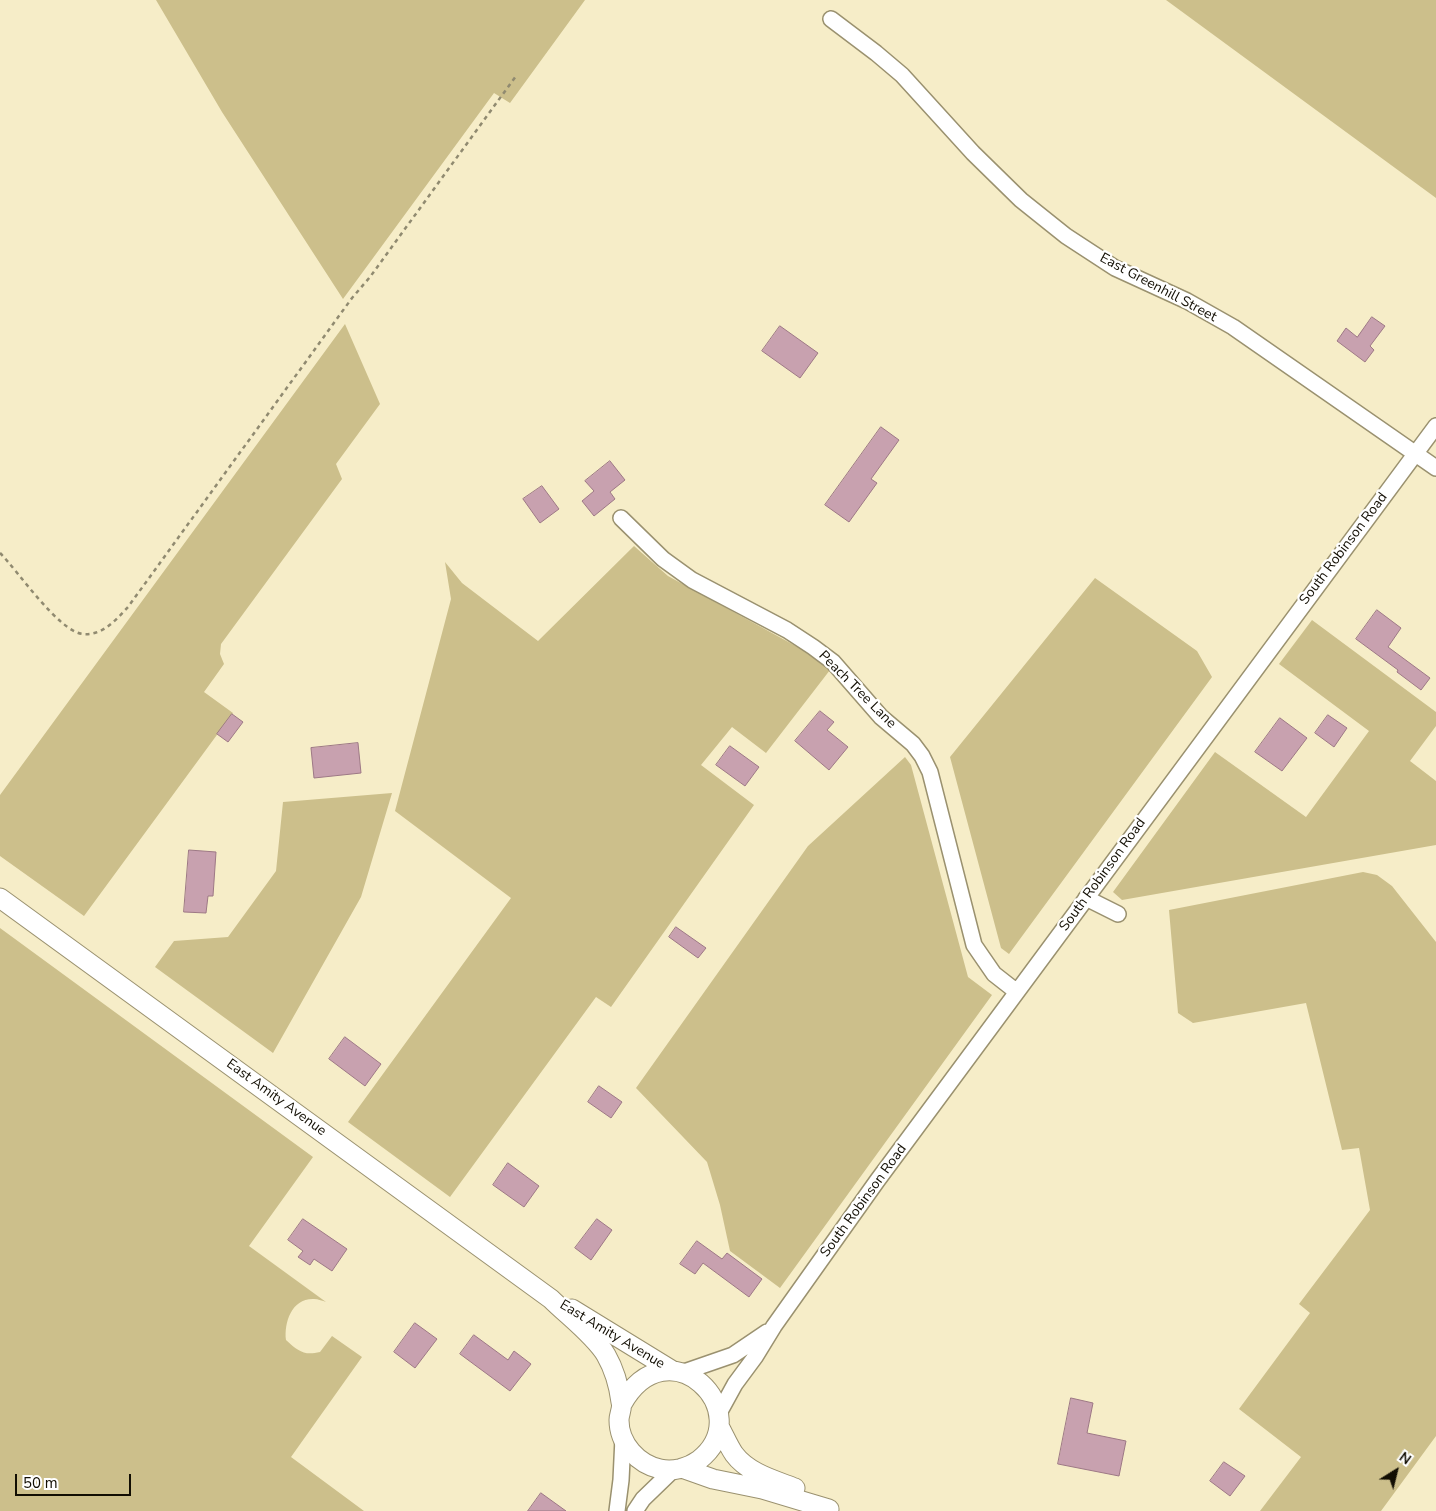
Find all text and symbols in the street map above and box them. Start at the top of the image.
street label: East Greenhill Street [1097,250,1219,326]
street label: South Robinson Road [1296,490,1392,608]
street label: Peach Tree Lane [815,648,899,732]
street label: South Robinson Road [1056,815,1150,935]
street label: East Amity Avenue [223,1056,329,1140]
street label: South Robinson Road [817,1141,911,1261]
street label: East Amity Avenue [556,1297,668,1373]
north arrow [1371,1446,1421,1496]
text: N [1395,1448,1415,1469]
scale bar [18,1464,134,1496]
text: 50 m [23,1473,58,1493]

